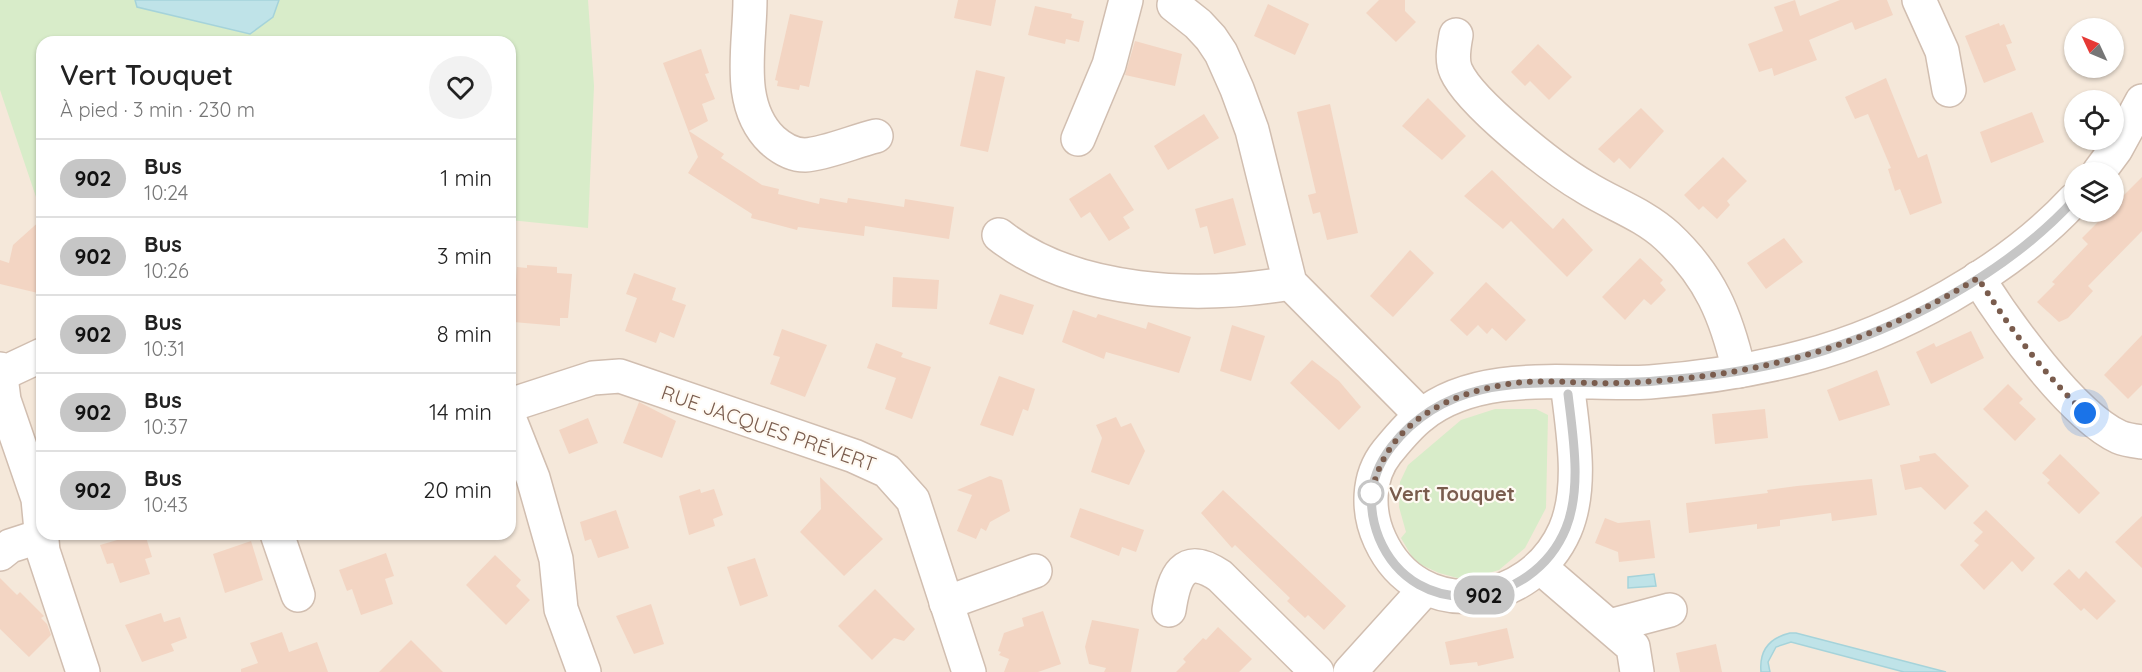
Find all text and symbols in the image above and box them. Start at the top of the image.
north arrow [2064,18,2124,78]
map controls [2064,18,2124,222]
button: heart [429,56,492,119]
text: Vert Touquet [60,57,233,92]
button: locate [2064,90,2124,150]
text: À pied · 3 min · 230 m [60,97,255,122]
text: Bus [144,152,182,180]
button: layers [2064,162,2124,222]
text: 1 min [440,164,492,192]
text: 902 [75,165,111,191]
text: 10:24 [144,180,188,205]
text: Bus [144,230,182,258]
text: 3 min [437,242,492,270]
text: 902 [75,243,111,269]
text: 10:26 [144,258,189,283]
text: Bus [144,308,182,336]
text: 8 min [437,320,492,348]
text: 902 [75,321,111,347]
text: 10:31 [144,336,185,361]
street label: RUE JACQUES PRÉVERT [658,379,880,477]
text: Bus [144,386,182,414]
text: 14 min [429,398,492,426]
your location [2070,398,2100,428]
text: 902 [75,399,111,425]
text: 10:37 [144,414,188,439]
text: Bus [144,464,182,492]
text: 20 min [423,476,492,504]
text: 902 [75,477,111,503]
marker: Vert Touquet [1358,480,1384,506]
place label: Vert Touquet [1389,481,1515,506]
text: 10:43 [144,492,188,517]
line badge: 902 [1450,576,1518,614]
text: 902 [1466,582,1502,608]

